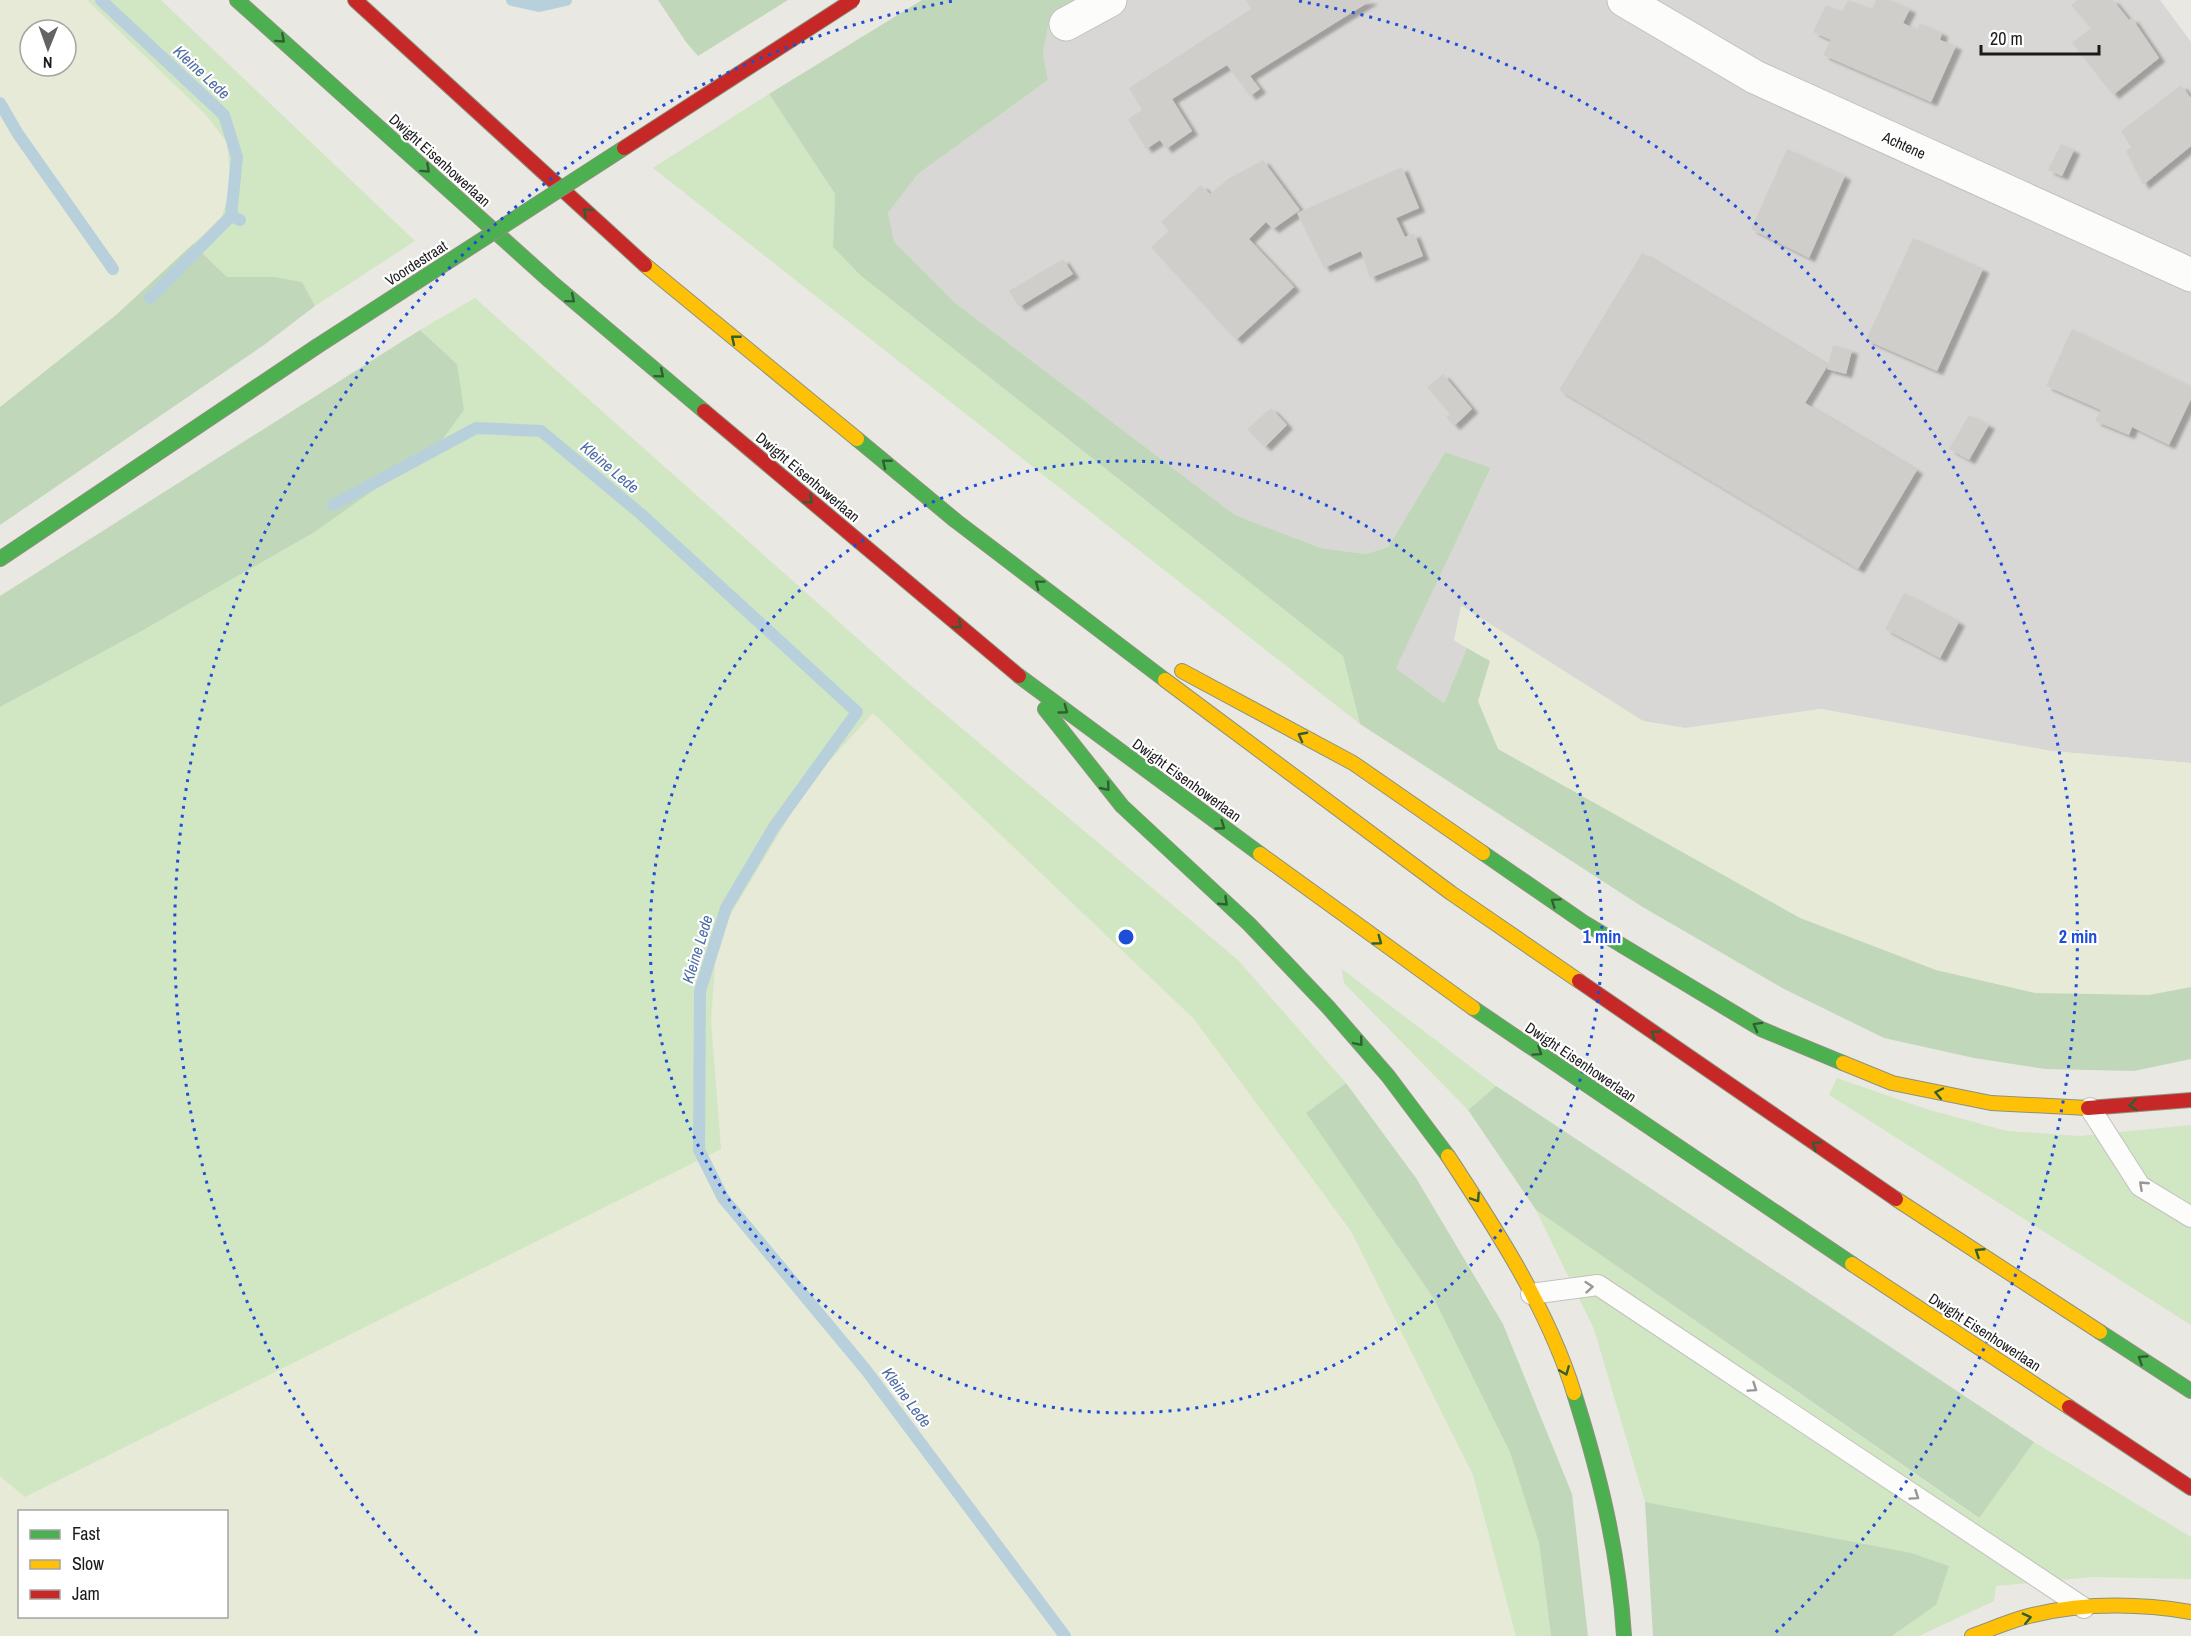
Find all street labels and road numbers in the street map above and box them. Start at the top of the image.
street label: Dwight Eisenhowerlaan [385,109,495,211]
street label: Achtene [1878,126,1929,164]
street label: Voordestraat [381,235,451,291]
street label: Dwight Eisenhowerlaan [751,427,865,527]
street label: Dwight Eisenhowerlaan [1128,733,1246,827]
street label: Dwight Eisenhowerlaan [1521,1017,1641,1107]
street label: Dwight Eisenhowerlaan [1925,1288,2045,1376]

